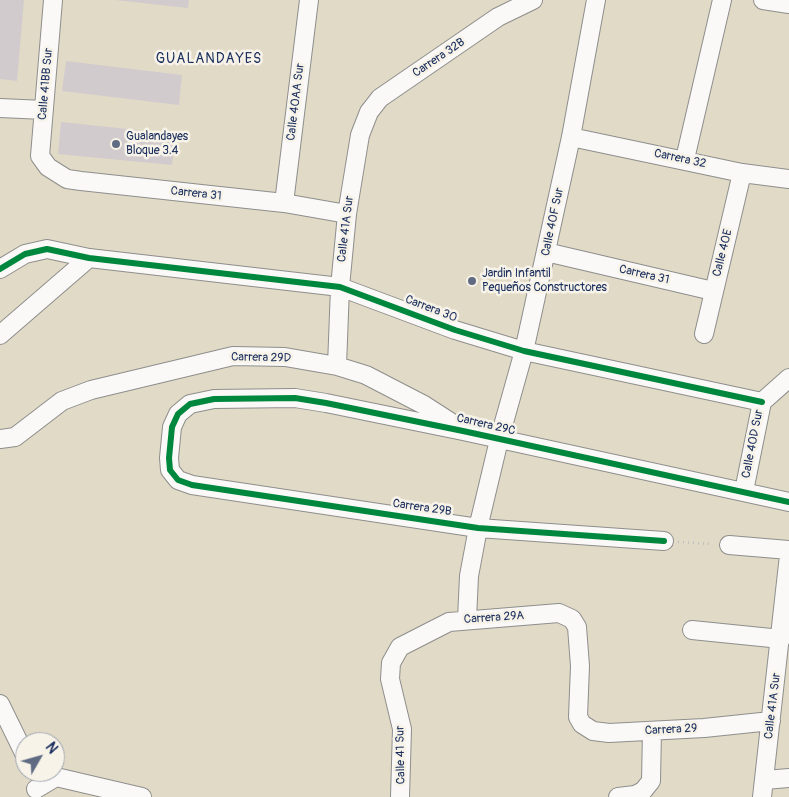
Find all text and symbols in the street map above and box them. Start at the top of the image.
street label: Carrera 32B [410,35,468,81]
street label: Calle 41BB Sur [36,47,56,121]
district label: GUALANDAYES [154,51,264,67]
street label: Calle 40AA Sur [284,62,308,142]
place label: Gualandayes Bloque 3.4 [126,130,188,158]
marker: Gualandayes Bloque 3.4 [110,138,122,150]
street label: Carrera 32 [653,146,707,172]
street label: Carrera 31 [170,184,222,204]
street label: Calle 40F Sur [539,187,567,257]
street label: Calle 41A Sur [335,195,357,263]
street label: Calle 40E [710,228,736,278]
street label: Carrera 31 [617,262,671,288]
place label: Jardin Infantil Pequeños Constructores [482,267,607,295]
marker: Jardin Infantil Pequeños Constructores [466,275,478,287]
street label: Carrera 30 [403,292,459,326]
street label: Carrera 29D [231,350,291,366]
street label: Calle 40D Sur [739,408,767,480]
street label: Carrera 29C [455,411,517,439]
street label: Carrera 29B [392,497,452,519]
street label: Carrera 29A [463,609,525,627]
street label: Calle 41A Sur [762,672,784,740]
street label: Carrera 29 [644,721,698,739]
street label: Calle 41 Sur [393,725,409,785]
north arrow [15,732,65,782]
text: N [42,739,61,757]

